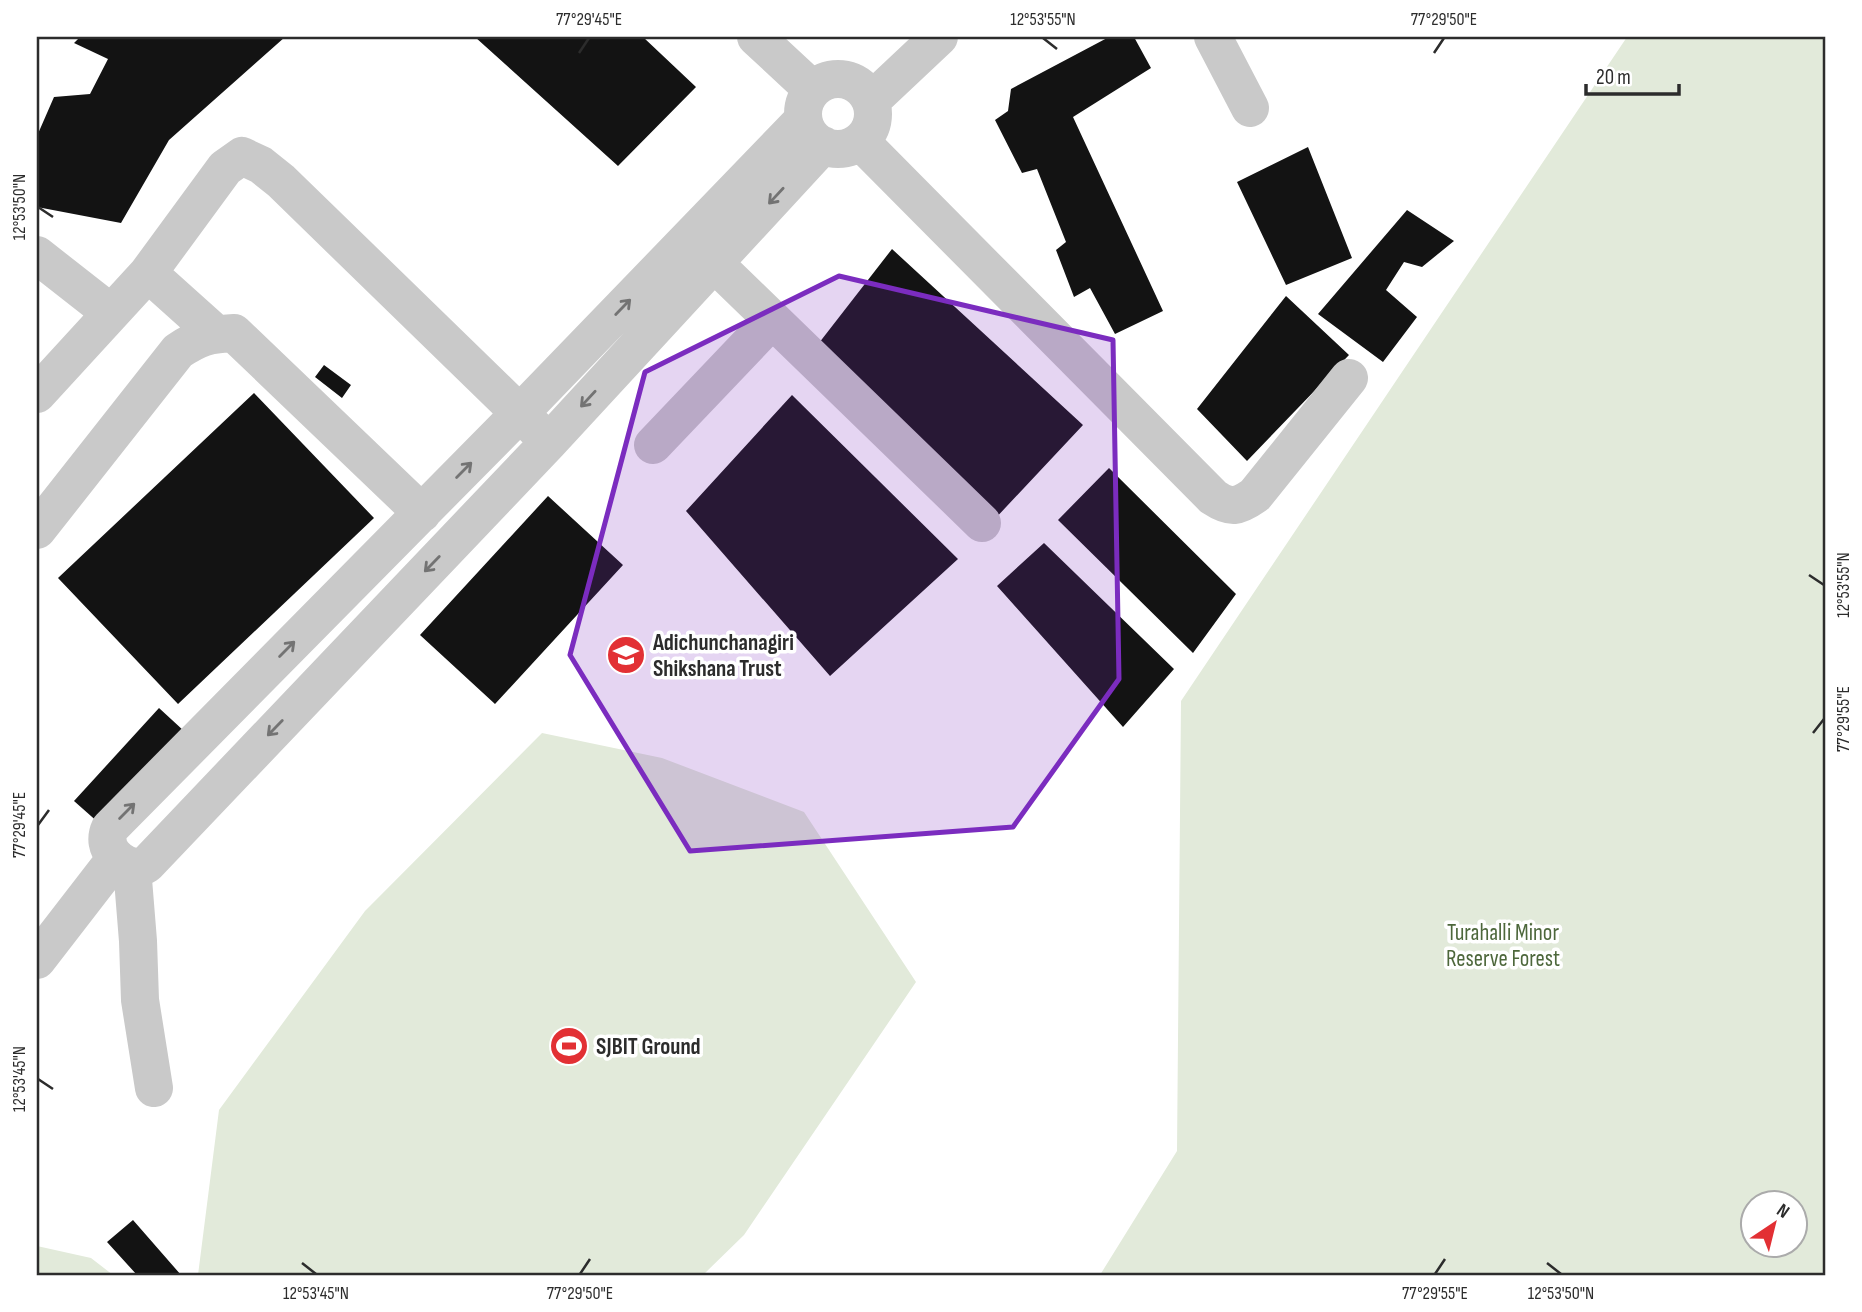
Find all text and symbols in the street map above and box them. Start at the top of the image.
text: 77°29'45"E [556,9,622,30]
text: 12°53'55"N [1010,9,1076,30]
text: 77°29'50"E [1411,9,1477,30]
scale bar [1586,52,1678,96]
text: 20 m [1596,65,1631,90]
text: 12°53'50"N [9,174,30,240]
one-way arrow [768,187,785,204]
one-way arrow [614,298,631,315]
one-way arrow [580,390,597,407]
one-way arrow [456,461,473,478]
text: 12°53'55"N [1833,552,1854,618]
one-way arrow [424,555,440,573]
place label: Adichunchanagiri Shikshana Trust [652,629,794,683]
school or university icon: Adichunchanagiri Shikshana Trust [605,634,647,676]
one-way arrow [279,641,296,658]
text: 77°29'55"E [1833,686,1854,752]
one-way arrow [267,720,284,737]
text: 77°29'45"E [9,792,30,858]
one-way arrow [119,802,136,819]
park label: Turahalli Minor Reserve Forest [1446,919,1560,973]
sports icon: SJBIT Ground [548,1025,590,1067]
place label: SJBIT Ground [596,1033,701,1061]
text: 12°53'45"N [9,1046,30,1112]
north arrow [1740,1190,1810,1260]
text: N [1772,1199,1794,1224]
text: 12°53'45"N [283,1283,349,1304]
text: 77°29'50"E [547,1283,613,1304]
text: 77°29'55"E [1402,1283,1468,1304]
text: 12°53'50"N [1528,1283,1594,1304]

